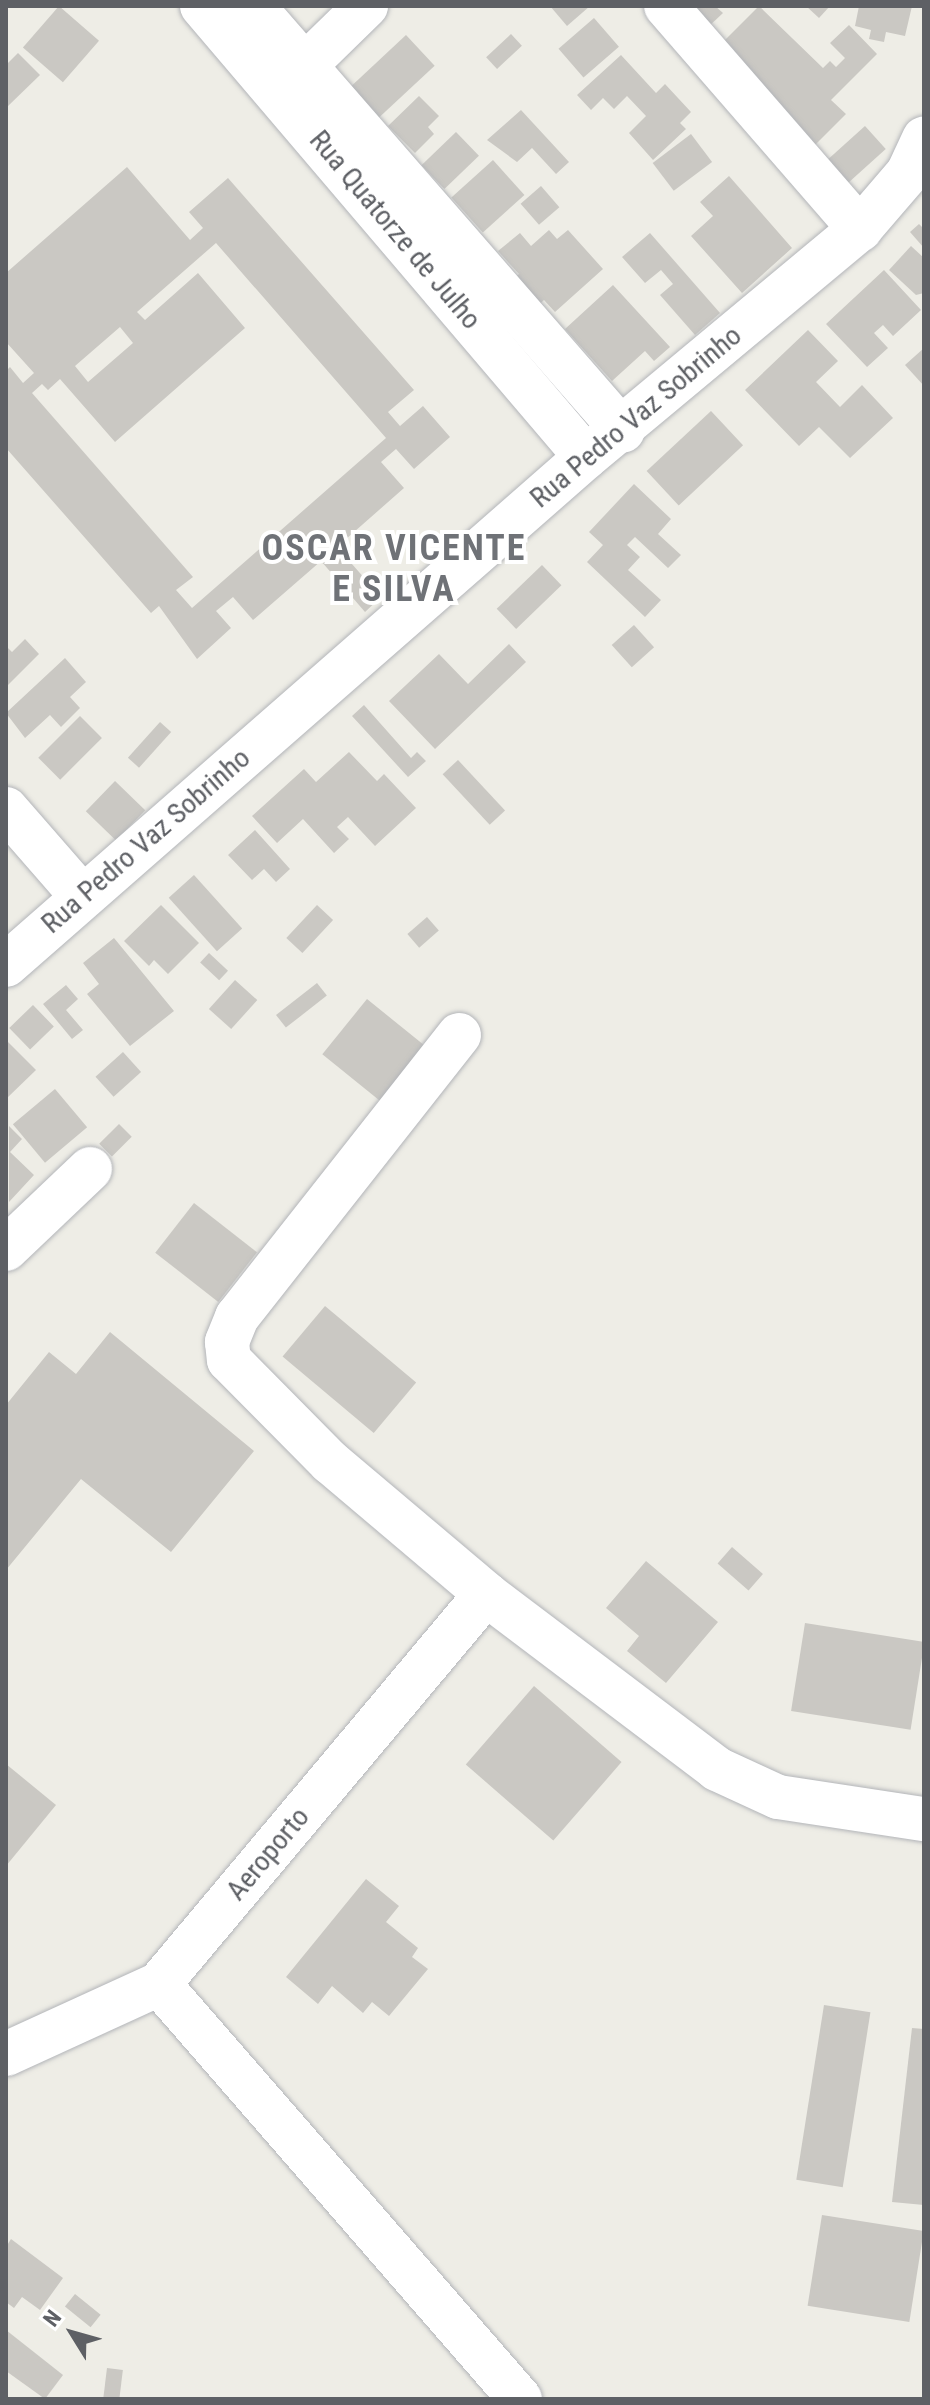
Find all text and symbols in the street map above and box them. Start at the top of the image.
street label: Rua Quatorze de Julho [302,124,488,336]
street label: Rua Pedro Vaz Sobrinho [524,319,748,515]
district label: OSCAR VICENTE E SILVA [262,526,526,611]
street label: Rua Pedro Vaz Sobrinho [35,741,257,941]
street label: Aeroporto [220,1801,316,1907]
north arrow [32,2293,112,2373]
text: N [38,2305,66,2331]

